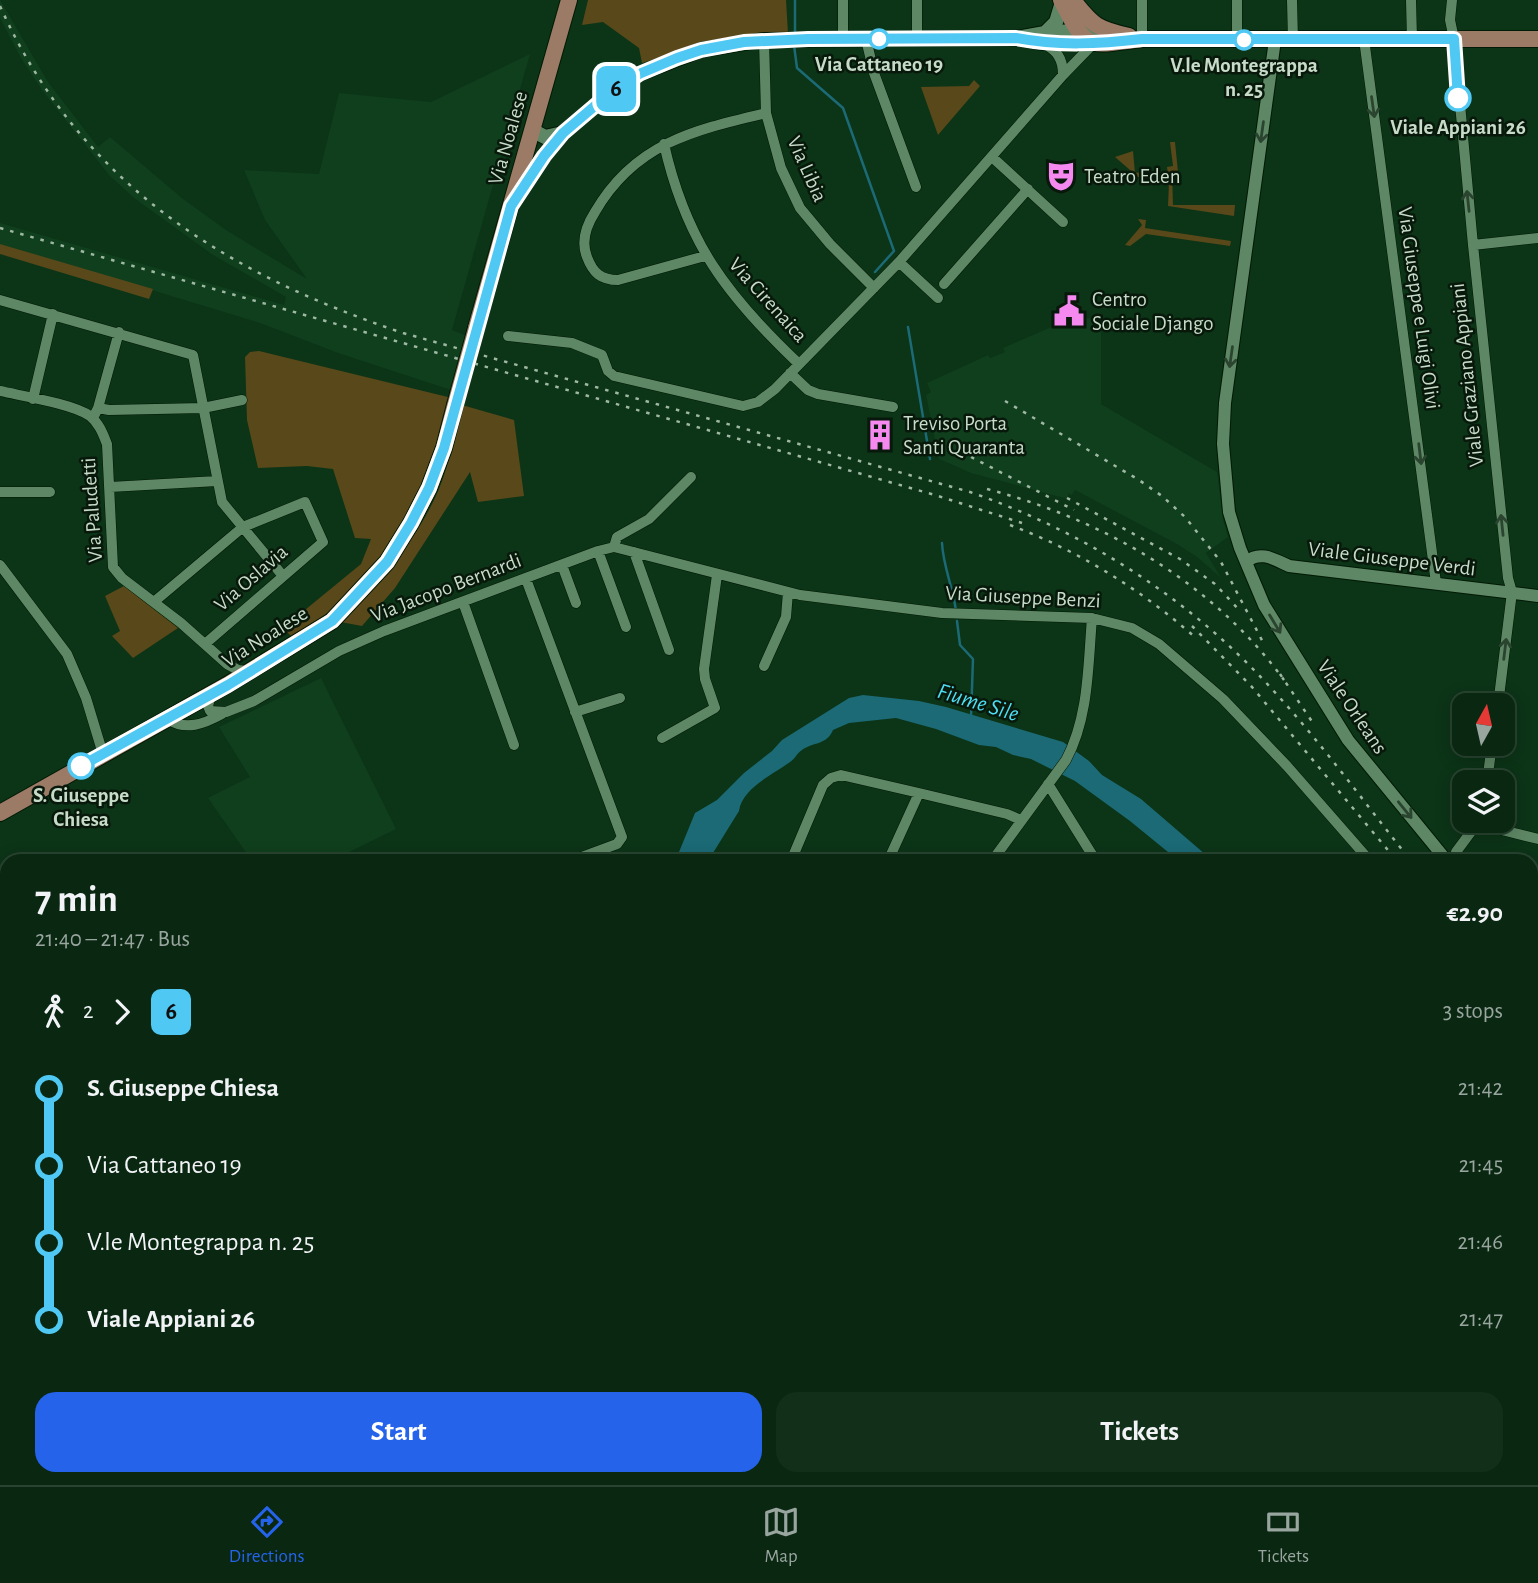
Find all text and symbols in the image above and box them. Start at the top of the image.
marker: Via Cattaneo 19 [869,29,889,49]
marker: V.le Montegrappa n. 25 [1234,30,1254,50]
place label: Via Cattaneo 19 [815,54,943,75]
place label: V.le Montegrappa n. 25 [1170,55,1318,100]
line badge: 6 [593,66,639,112]
text: 6 [610,77,622,101]
marker: Viale Appiani 26 [1445,85,1471,111]
street label: Via Noalese [485,89,531,187]
one-way arrow [1366,95,1379,118]
place label: Viale Appiani 26 [1390,117,1526,138]
one-way arrow [1256,120,1269,142]
street label: Via Libia [783,133,831,205]
theatre icon: Teatro Eden [1044,159,1078,193]
place label: Teatro Eden [1084,166,1181,187]
one-way arrow [1462,190,1475,213]
street label: Via Giuseppe e Luigi Olivi [1394,205,1444,411]
street label: Via Cirenaica [725,254,811,347]
street label: Viale Graziano Appiani [1447,282,1487,468]
place label: Centro Sociale Django [1092,289,1214,334]
public building icon: Centro Sociale Django [1052,294,1086,328]
one-way arrow [1225,345,1238,368]
place label: Treviso Porta Santi Quaranta [903,413,1025,458]
building icon: Treviso Porta Santi Quaranta [863,418,897,452]
one-way arrow [1413,442,1426,465]
street label: Via Paludetti [78,457,106,563]
one-way arrow [1495,514,1508,537]
street label: Viale Giuseppe Verdi [1307,538,1477,580]
street label: Via Oslavia [210,541,292,615]
street label: Via Jacopo Bernardi [368,550,524,626]
street label: Via Giuseppe Benzi [945,582,1101,612]
street label: Via Noalese [219,603,311,671]
one-way arrow [1269,613,1283,633]
one-way arrow [1498,638,1511,661]
street label: Viale Orleans [1313,656,1391,758]
water label: Fiume Sile [935,680,1022,726]
north arrow [1452,693,1516,756]
map controls [1452,693,1515,833]
marker: S. Giuseppe Chiesa [68,753,94,779]
button: layers [1452,770,1515,833]
place label: S. Giuseppe Chiesa [33,785,129,830]
one-way arrow [1397,801,1413,819]
text: 7 min [35,881,118,919]
text: €2.90 [1447,900,1503,926]
text: 21:40 – 21:47 · Bus [35,928,190,951]
icon: walk [35,993,73,1031]
icon: forward [103,993,141,1031]
text: 2 [83,1000,93,1023]
text: 6 [165,1000,177,1024]
text: 3 stops [1443,1000,1503,1023]
text: S. Giuseppe Chiesa [87,1075,279,1101]
text: 21:42 [1458,1077,1503,1100]
text: Via Cattaneo 19 [87,1152,242,1178]
text: 21:45 [1459,1154,1503,1177]
text: V.le Montegrappa n. 25 [87,1229,314,1255]
text: 21:46 [1457,1231,1503,1254]
text: Viale Appiani 26 [87,1306,255,1332]
text: 21:47 [1459,1308,1503,1331]
button: Start [35,1392,762,1472]
button: Tickets [776,1392,1503,1472]
tab: Directions [229,1503,305,1568]
tab: Map [762,1503,800,1568]
tab: Tickets [1258,1503,1309,1568]

